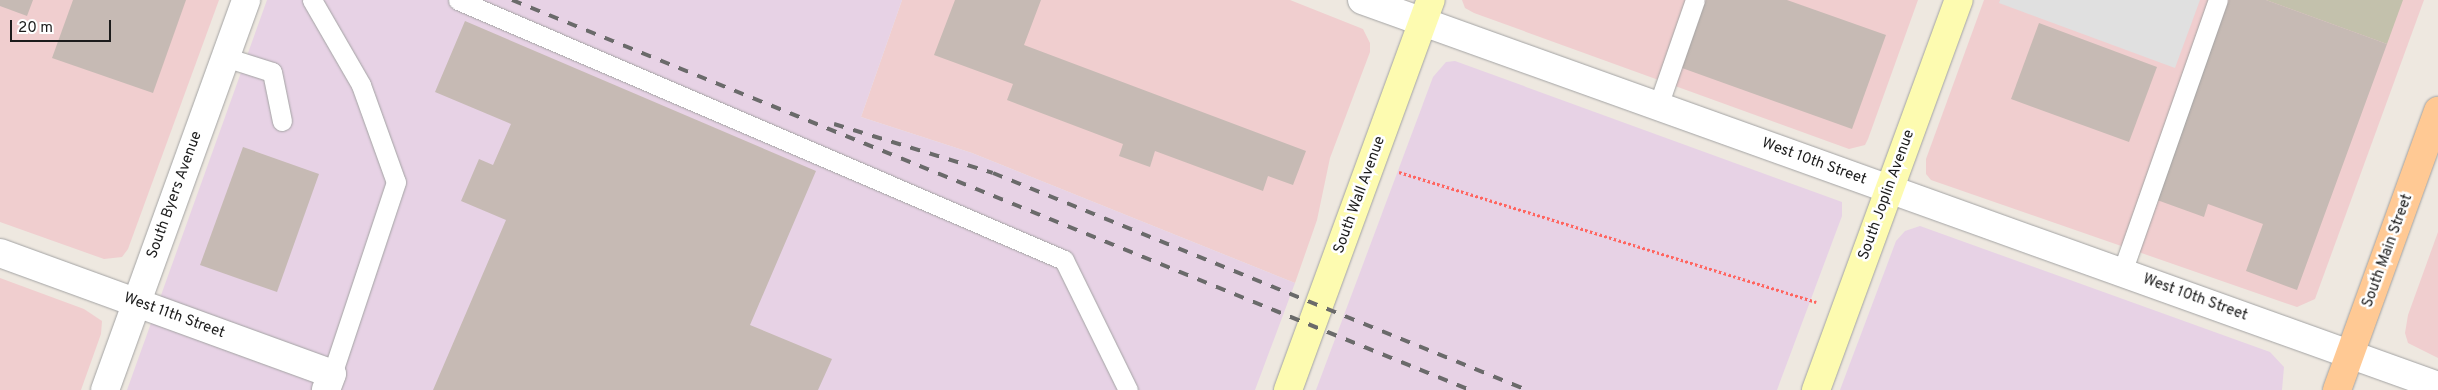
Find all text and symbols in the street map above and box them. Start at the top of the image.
scale bar [12,10,114,42]
text: 20 m [18,19,53,38]
street label: South Joplin Avenue [1855,127,1919,263]
street label: South Byers Avenue [143,129,207,261]
street label: South Wall Avenue [1330,133,1390,257]
street label: West 10th Street [1759,135,1869,189]
street label: South Main Street [2359,192,2417,310]
street label: West 10th Street [2140,271,2250,325]
street label: West 11th Street [121,289,227,343]

